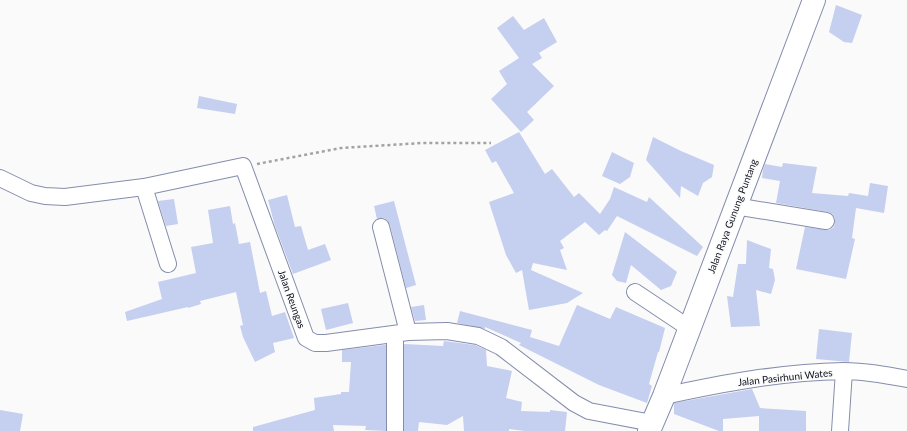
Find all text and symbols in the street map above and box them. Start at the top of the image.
street label: Jalan Raya Gunung Puntang [705,157,759,275]
street label: Jalan Reungas [276,268,308,330]
street label: Jalan Pasirhuni Wates [737,366,833,388]

